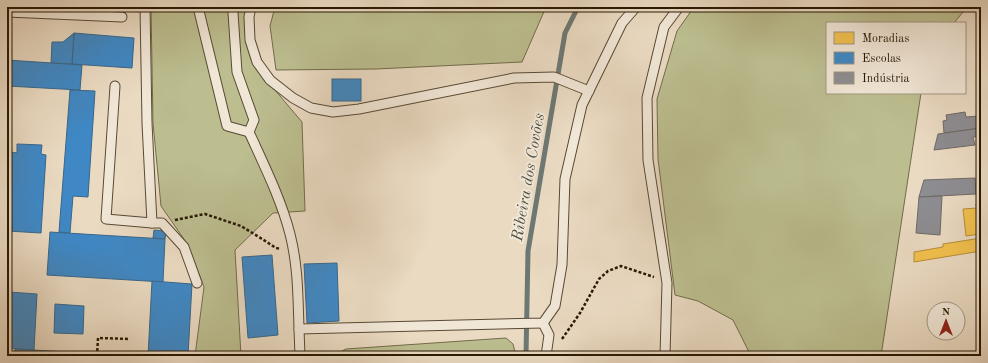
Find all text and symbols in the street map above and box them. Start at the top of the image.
legend [826,22,966,94]
text: Moradias [862,33,910,45]
text: Escolas [862,53,901,65]
text: Indústria [862,73,909,85]
water label: Ribeira dos Covões [510,112,548,244]
north arrow [926,301,966,341]
text: N [942,307,951,318]

